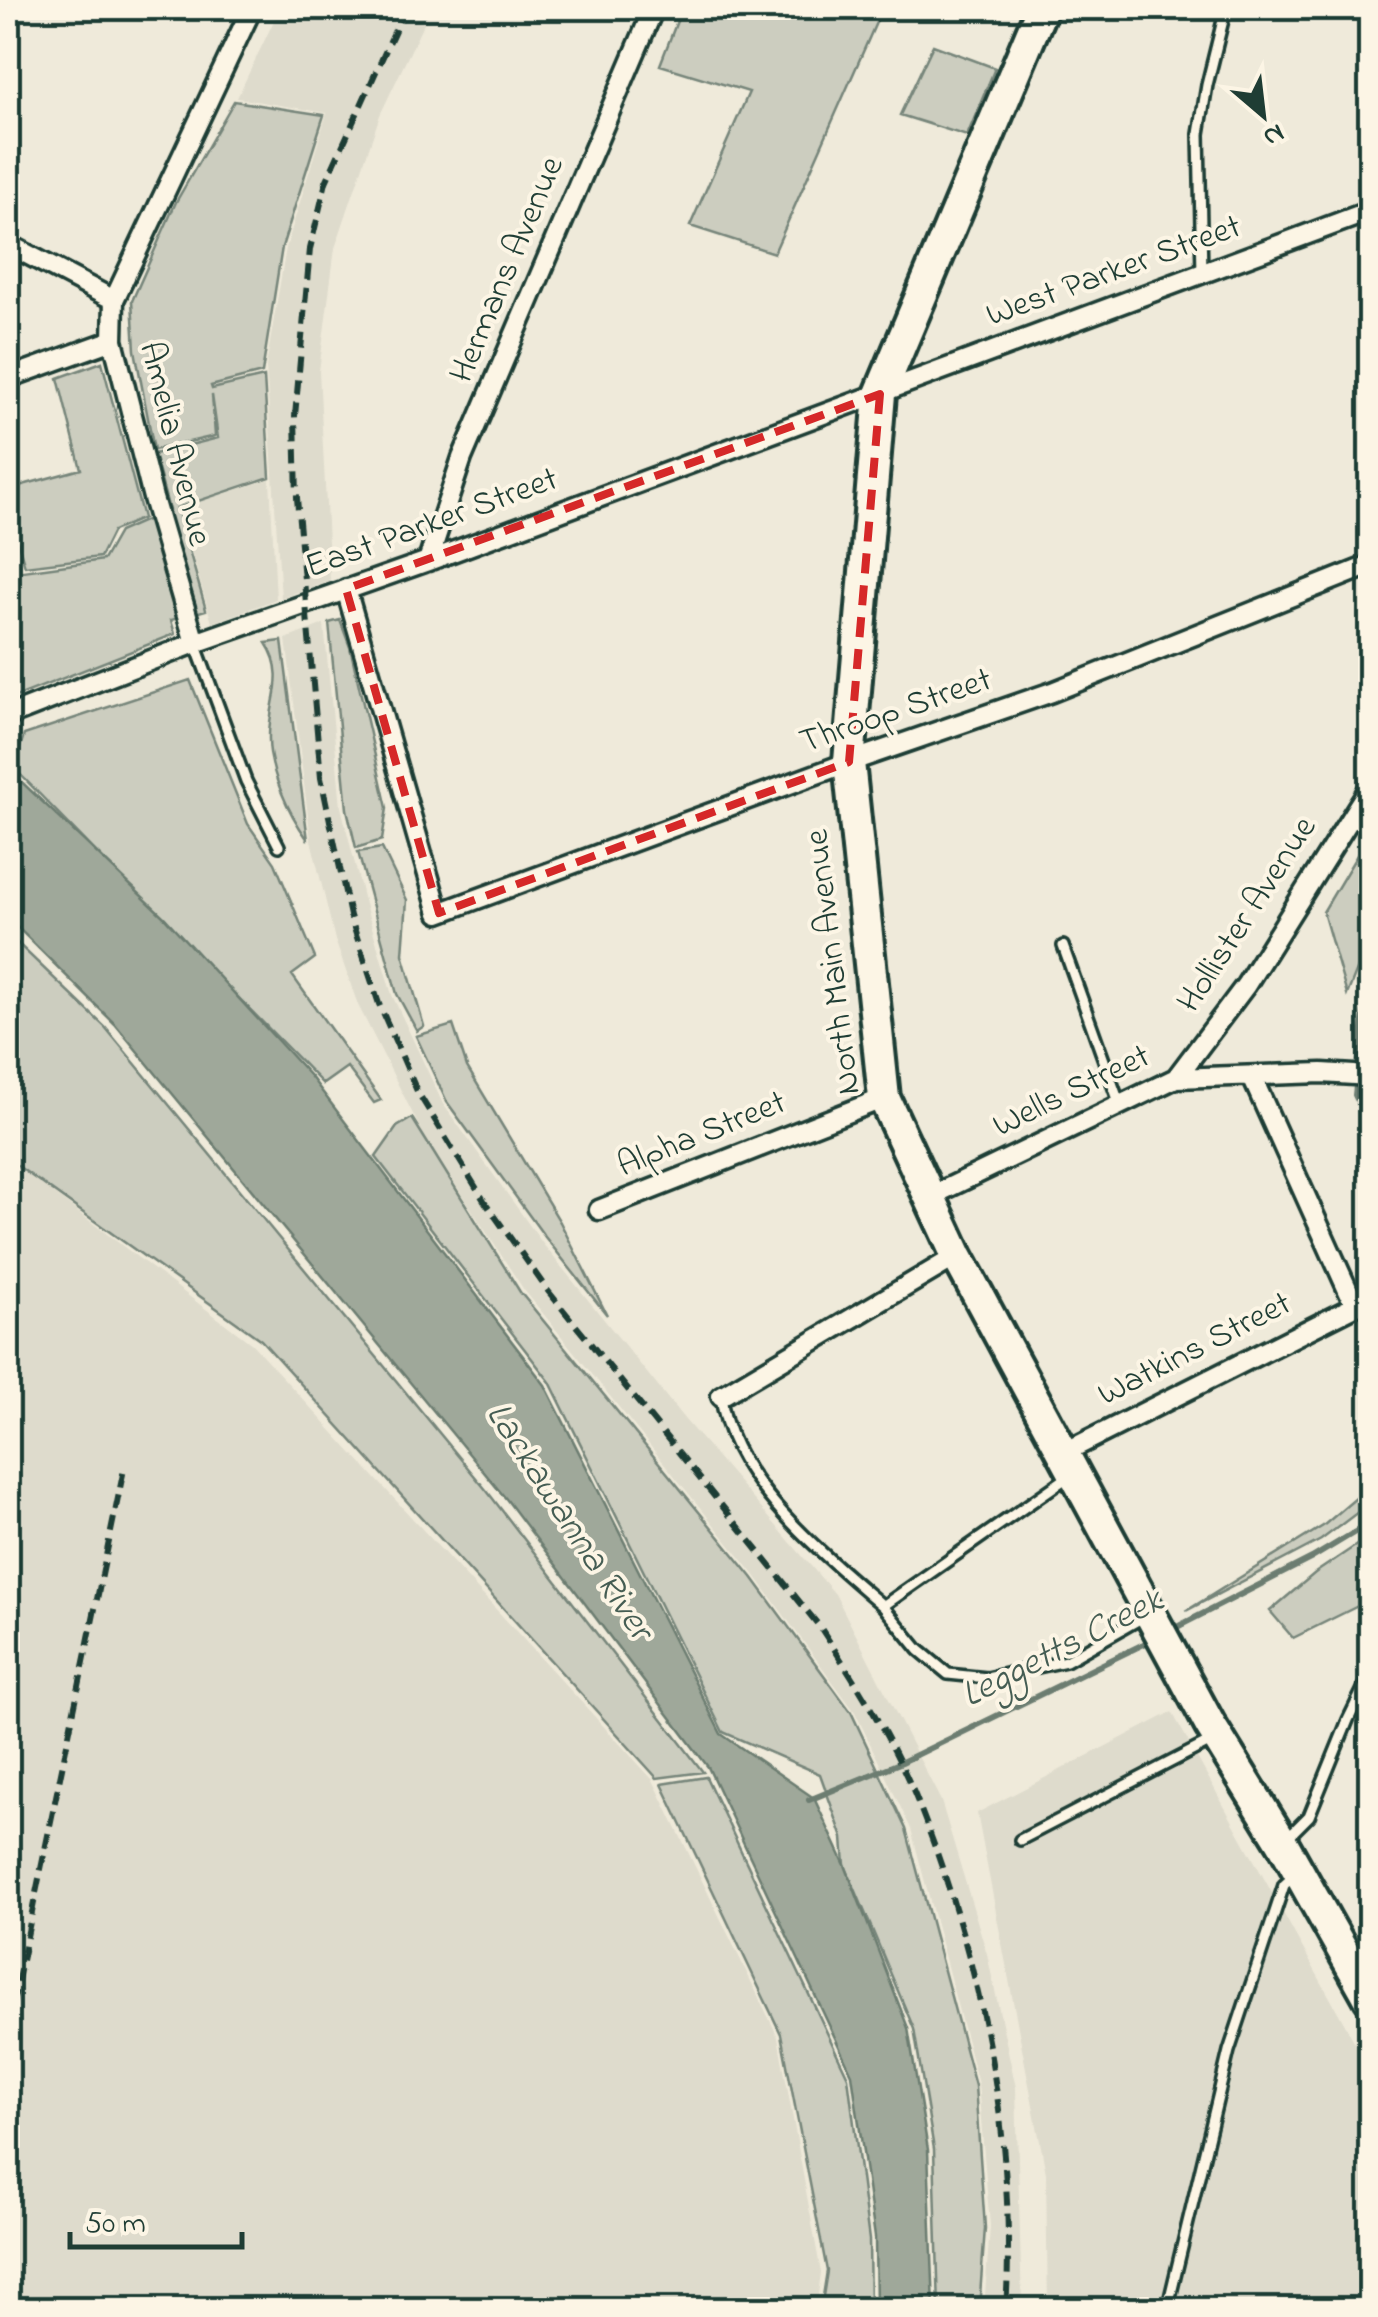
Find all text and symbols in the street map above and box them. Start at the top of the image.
north arrow [1213,65,1313,165]
text: N [1255,111,1291,157]
street label: Hermans Avenue [437,149,579,391]
street label: West Parker Street [979,202,1249,342]
street label: Amelia Avenue [124,336,224,552]
street label: East Parker Street [299,455,566,593]
street label: Throop Street [793,655,999,769]
street label: Hollister Avenue [1165,806,1331,1023]
street label: North Main Avenue [792,826,876,1098]
street label: Wells Street [985,1032,1159,1152]
street label: Alpha Street [610,1078,794,1192]
street label: Watkins Street [1089,1279,1301,1421]
water label: Lackawanna River [470,1392,668,1656]
water label: Leggetts Creek [952,1573,1175,1724]
scale bar [70,2187,242,2249]
text: 50 m [85,2203,146,2247]

